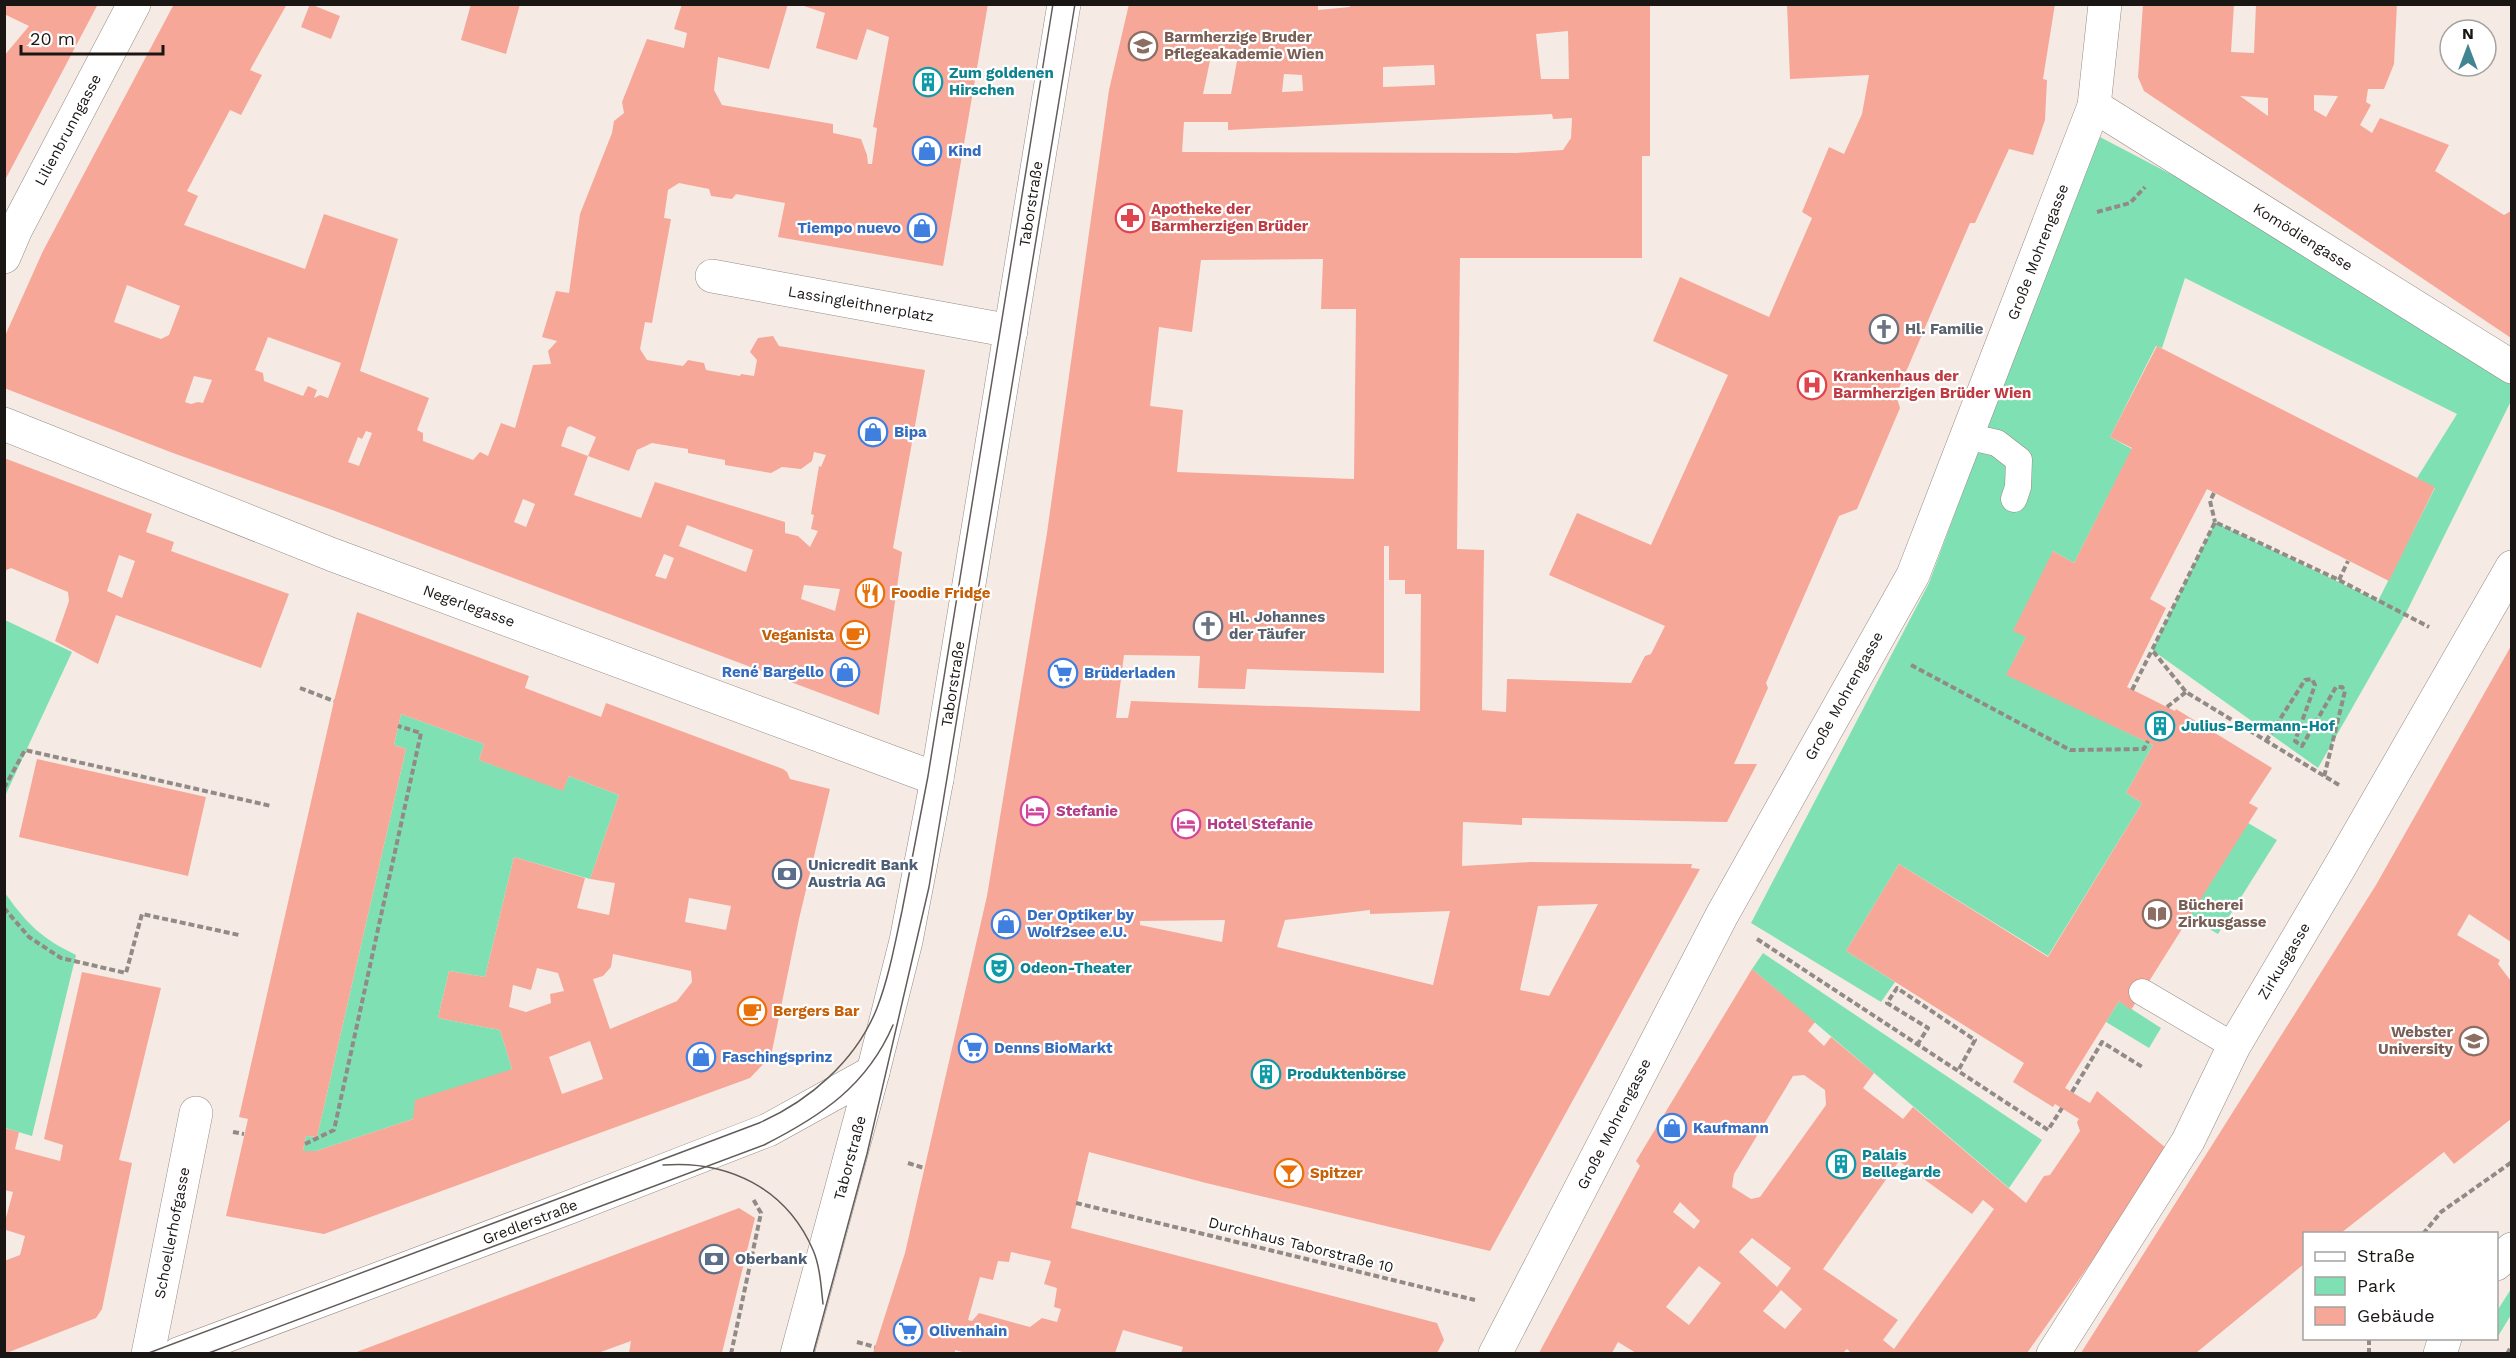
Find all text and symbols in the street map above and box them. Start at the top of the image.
scale bar [21,18,164,56]
north arrow [2438,18,2498,78]
text: N [2462,24,2474,43]
text: 20 m [30,28,75,49]
place label: Barmherzige Bruder Pflegeakademie Wien [1164,28,1324,63]
school or university icon: Barmherzige Bruder Pflegeakademie Wien [1127,30,1159,62]
place label: Zum goldenen Hirschen [949,64,1054,99]
building icon: Zum goldenen Hirschen [912,66,944,98]
street label: Lilienbrunngasse [31,71,105,189]
shop icon: Kind [911,135,943,167]
place label: Kind [948,142,981,160]
street label: Taborstraße [1015,160,1047,248]
street label: Große Mohrengasse [2004,181,2072,323]
street label: Komödiengasse [2250,199,2356,275]
place label: Apotheke der Barmherzigen Brüder [1151,200,1309,235]
pharmacy icon: Apotheke der Barmherzigen Brüder [1114,202,1146,234]
shop icon: Tiempo nuevo [906,212,938,244]
place label: Tiempo nuevo [797,219,901,237]
street label: Lassingleithnerplatz [787,282,935,326]
church icon: Hl. Familie [1868,313,1900,345]
place label: Hl. Familie [1905,320,1984,338]
place label: Krankenhaus der Barmherzigen Brüder Wien [1833,367,2031,402]
hospital icon: Krankenhaus der Barmherzigen Brüder Wien [1796,369,1828,401]
shop icon: Bipa [857,416,889,448]
place label: Bipa [894,423,927,441]
restaurant icon: Foodie Fridge [854,577,886,609]
street label: Negerlegasse [421,581,517,631]
place label: Foodie Fridge [891,584,991,602]
place label: Hl. Johannes der Täufer [1229,608,1325,643]
church icon: Hl. Johannes der Täufer [1192,610,1224,642]
cafe icon: Veganista [839,619,871,651]
place label: Veganista [762,626,834,644]
street label: Große Mohrengasse [1801,628,1887,764]
street label: Taborstraße [937,640,969,728]
shop icon: René Bargello [829,656,861,688]
supermarket icon: Brüderladen [1047,657,1079,689]
place label: René Bargello [722,663,824,681]
place label: Brüderladen [1084,664,1176,682]
building icon: Julius-Bermann-Hof [2144,710,2176,742]
place label: Julius-Bermann-Hof [2181,717,2336,735]
hotel icon: Stefanie [1019,795,1051,827]
place label: Stefanie [1056,802,1118,820]
hotel icon: Hotel Stefanie [1170,808,1202,840]
place label: Hotel Stefanie [1207,815,1314,833]
place label: Unicredit Bank Austria AG [808,856,919,891]
bank icon: Unicredit Bank Austria AG [771,858,803,890]
place label: Bücherei Zirkusgasse [2178,896,2267,931]
library icon: Bücherei Zirkusgasse [2141,898,2173,930]
place label: Der Optiker by Wolf2see e.U. [1027,906,1134,941]
shop icon: Der Optiker by Wolf2see e.U. [990,908,1022,940]
street label: Zirkusgasse [2254,919,2314,1003]
theatre icon: Odeon-Theater [983,952,1015,984]
place label: Odeon-Theater [1020,959,1132,977]
cafe icon: Bergers Bar [736,995,768,1027]
place label: Bergers Bar [773,1002,860,1020]
place label: Webster University [2378,1023,2454,1058]
school or university icon: Webster University [2458,1025,2490,1057]
supermarket icon: Denns BioMarkt [957,1032,989,1064]
place label: Denns BioMarkt [994,1039,1113,1057]
shop icon: Faschingsprinz [685,1041,717,1073]
place label: Faschingsprinz [722,1048,833,1066]
street label: Große Mohrengasse [1573,1056,1655,1192]
building icon: Produktenbörse [1250,1058,1282,1090]
place label: Produktenbörse [1287,1065,1407,1083]
shop icon: Kaufmann [1656,1112,1688,1144]
street label: Taborstraße [830,1114,870,1202]
place label: Kaufmann [1693,1119,1769,1137]
place label: Palais Bellegarde [1862,1146,1941,1181]
building icon: Palais Bellegarde [1825,1148,1857,1180]
bar icon: Spitzer [1273,1157,1305,1189]
place label: Spitzer [1310,1164,1363,1182]
street label: Schoellerhofgasse [150,1166,194,1300]
street label: Gredlerstraße [480,1196,580,1248]
street label: Durchhaus Taborstraße 10 [1207,1213,1395,1277]
legend [2303,1232,2498,1340]
bank icon: Oberbank [698,1243,730,1275]
text: Straße [2357,1245,2415,1266]
place label: Oberbank [735,1250,808,1268]
text: Park [2357,1275,2396,1296]
text: Gebäude [2357,1305,2435,1326]
supermarket icon: Olivenhain [892,1315,924,1347]
place label: Olivenhain [929,1322,1007,1340]

